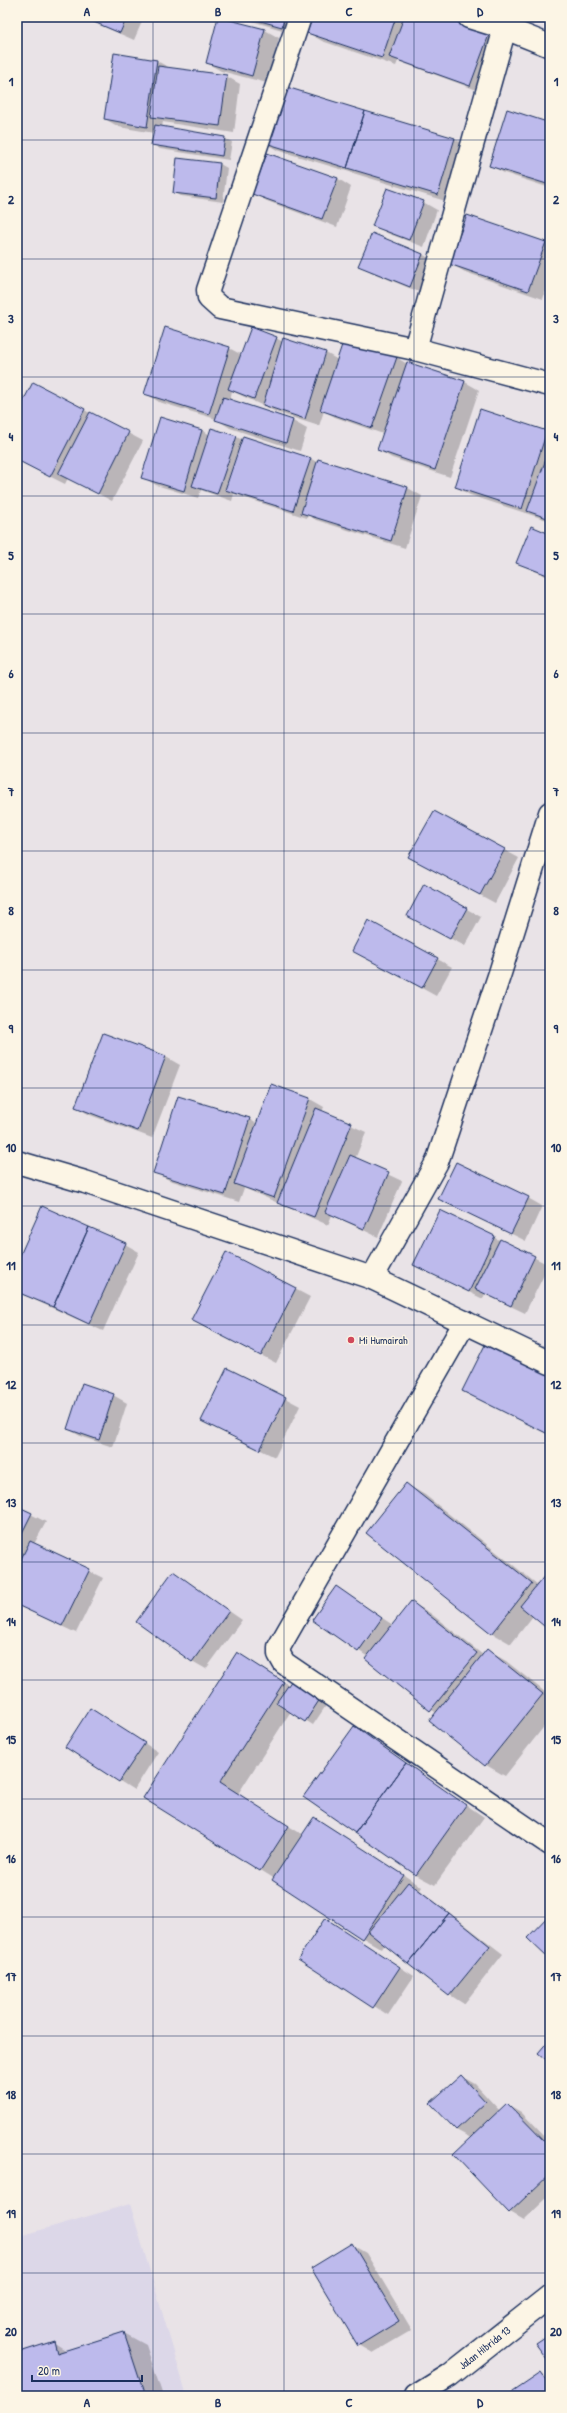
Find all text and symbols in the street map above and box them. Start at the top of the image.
text: A [84,2,91,20]
text: B [215,2,222,20]
text: C [345,2,353,20]
text: D [477,2,484,20]
text: 1 [9,72,14,90]
text: 1 [554,72,559,90]
text: 2 [8,190,15,208]
text: 2 [553,190,560,208]
text: 3 [8,309,14,327]
text: 3 [553,309,559,327]
text: 4 [9,427,14,445]
text: 4 [554,427,559,445]
text: 5 [8,546,14,564]
text: 5 [553,546,559,564]
text: 6 [8,664,14,682]
text: 6 [553,664,559,682]
text: 7 [7,782,15,800]
text: 7 [552,782,560,800]
text: 8 [8,901,14,919]
text: 8 [553,901,559,919]
text: 9 [9,1019,14,1037]
text: 9 [554,1019,559,1037]
text: 10 [6,1138,16,1156]
text: 10 [551,1138,561,1156]
text: 11 [6,1256,16,1274]
text: 11 [551,1256,561,1274]
place label: Mi Humairah [359,1333,408,1347]
marker: Mi Humairah [346,1335,356,1345]
text: 12 [6,1375,17,1393]
text: 12 [551,1375,562,1393]
text: 13 [6,1493,16,1511]
text: 13 [551,1493,561,1511]
text: 14 [6,1612,16,1630]
text: 14 [551,1612,561,1630]
text: 15 [6,1730,17,1748]
text: 15 [551,1730,562,1748]
text: 16 [6,1849,17,1867]
text: 16 [551,1849,562,1867]
text: 17 [5,1967,17,1985]
text: 17 [550,1967,562,1985]
text: 18 [6,2085,17,2103]
text: 18 [551,2085,562,2103]
text: 19 [6,2204,16,2222]
text: 19 [551,2204,561,2222]
text: 20 [5,2322,17,2340]
text: 20 [550,2322,562,2340]
street label: Jalan Hibrida 13 [456,2323,513,2372]
scale bar [32,2357,142,2383]
text: 20 m [38,2362,60,2379]
text: A [84,2393,91,2411]
text: B [215,2393,222,2411]
text: C [345,2393,353,2411]
text: D [477,2393,484,2411]

